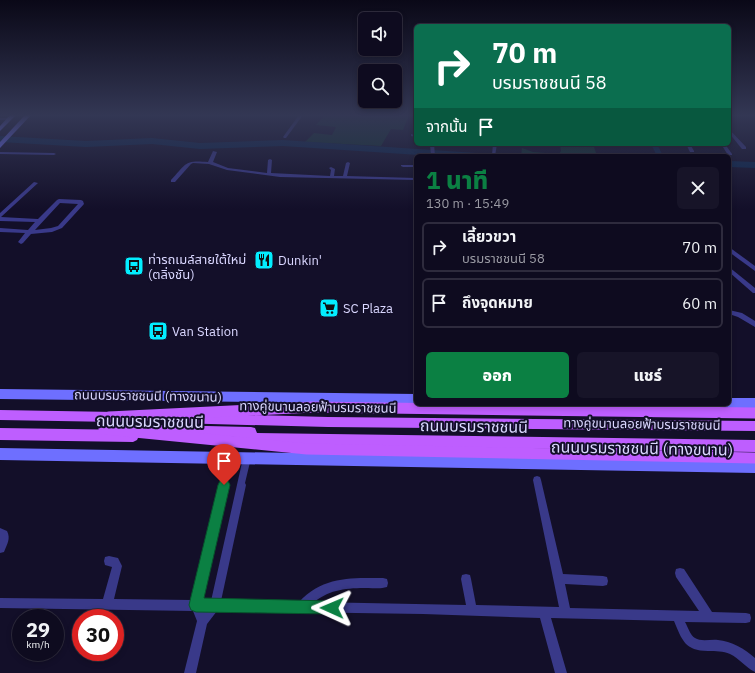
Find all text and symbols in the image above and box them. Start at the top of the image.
map controls [358,12,402,108]
button: sound [358,12,402,56]
text: 70 m [492,34,557,71]
icon: right [426,40,478,92]
button: search [358,64,402,108]
text: บรมราชชนนี 58 [492,71,607,94]
icon: arrive [475,116,497,138]
text: จากนั้น [426,117,467,136]
text: 1 นาที [426,164,488,196]
button: close [677,167,719,209]
text: 130 m · 15:49 [426,195,509,212]
text: เลี้ยวขวา [462,227,516,246]
icon: right [428,236,450,258]
text: 70 m [682,238,717,257]
restaurant icon: Dunkin' [253,249,275,271]
text: บรมราชชนนี 58 [462,250,545,267]
place label: ท่ารถเมล์สายใต้ใหม่ (ตลิ่งชัน) [148,251,246,283]
place label: Dunkin' [278,252,322,269]
bus stop icon: ท่ารถเมล์สายใต้ใหม่ (ตลิ่งชัน) [123,255,145,277]
icon: arrive [428,292,450,314]
text: ถึงจุดหมาย [462,293,533,312]
text: 60 m [682,294,717,313]
supermarket icon: SC Plaza [318,297,340,319]
place label: SC Plaza [343,300,393,317]
bus stop icon: Van Station [147,320,169,342]
place label: Van Station [172,323,238,340]
button: ออก [426,352,569,398]
button: แชร์ [577,352,719,398]
street label: ถนนบรมราชชนนี (ทางขนาน) [74,386,222,406]
street label: ทางคู่ขนานลอยฟ้าบรมราชชนนี [239,397,397,417]
street label: ถนนบรมราชชนนี [96,410,204,432]
street label: ทางคู่ขนานลอยฟ้าบรมราชชนนี [563,414,721,434]
street label: ถนนบรมราชชนนี [420,415,528,437]
street label: ถนนบรมราชชนนี (ทางขนาน) [551,436,733,460]
pin [207,444,241,485]
icon: arrive [213,450,235,472]
position arrow [311,587,353,629]
speed limit sign: 30 [72,609,124,661]
text: 29 [26,616,50,643]
text: km/h [26,638,50,651]

